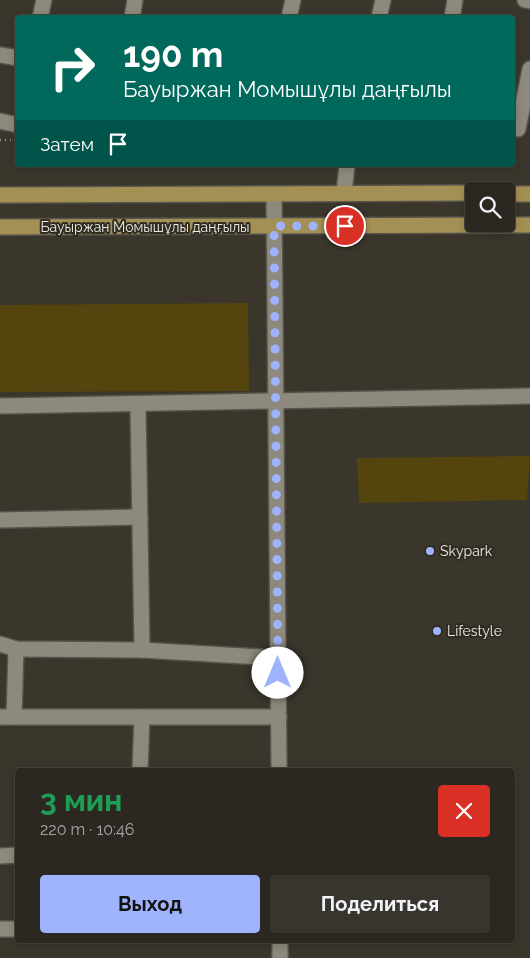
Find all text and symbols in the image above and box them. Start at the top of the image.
text: 190 m [123,34,223,75]
icon: right [40,35,105,100]
text: Бауыржан Момышұлы даңғылы [123,76,452,102]
icon: arrive [104,130,132,158]
text: Затем [40,133,94,155]
map controls [465,182,515,232]
button: search [465,182,515,232]
pin [324,205,366,247]
icon: arrive [331,212,359,240]
street label: Бауыржан Момышұлы даңғылы [40,219,250,235]
place label: Skypark [440,543,493,559]
marker: Skypark [424,545,436,557]
place label: Lifestyle [447,623,502,639]
marker: Lifestyle [431,625,443,637]
position arrow [251,646,303,698]
text: 3 мин [40,783,122,818]
button: close [438,785,490,837]
text: 220 m · 10:46 [40,820,134,839]
button: Выход [40,875,260,933]
button: Поделиться [270,875,490,933]

